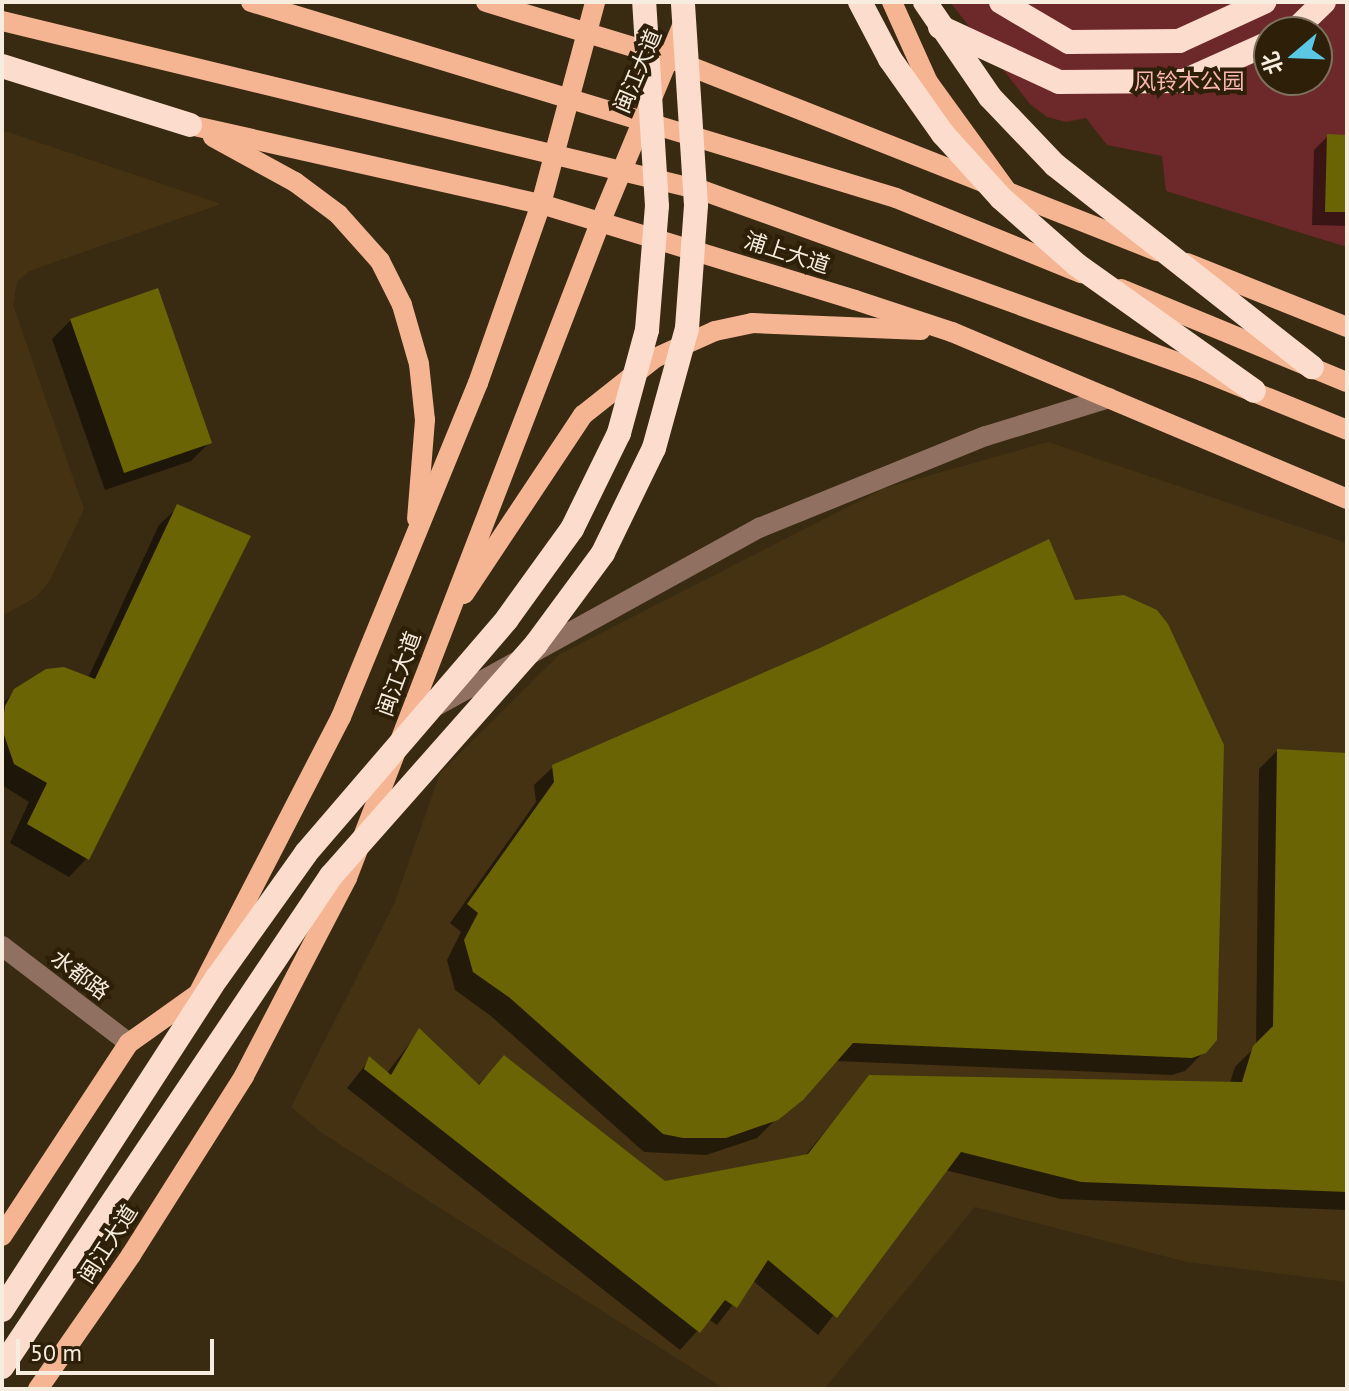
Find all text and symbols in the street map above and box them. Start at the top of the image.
north arrow [1253,16,1333,96]
street label: 闽江大道 [609,25,667,117]
text: 北 [1255,48,1289,78]
park label: 风铃木公园 [1134,69,1244,95]
street label: 浦上大道 [741,227,833,279]
street label: 闽江大道 [372,628,426,720]
street label: 水都路 [46,945,114,1005]
street label: 闽江大道 [73,1200,143,1288]
scale bar [20,1323,218,1373]
text: 50 m [30,1337,82,1368]

